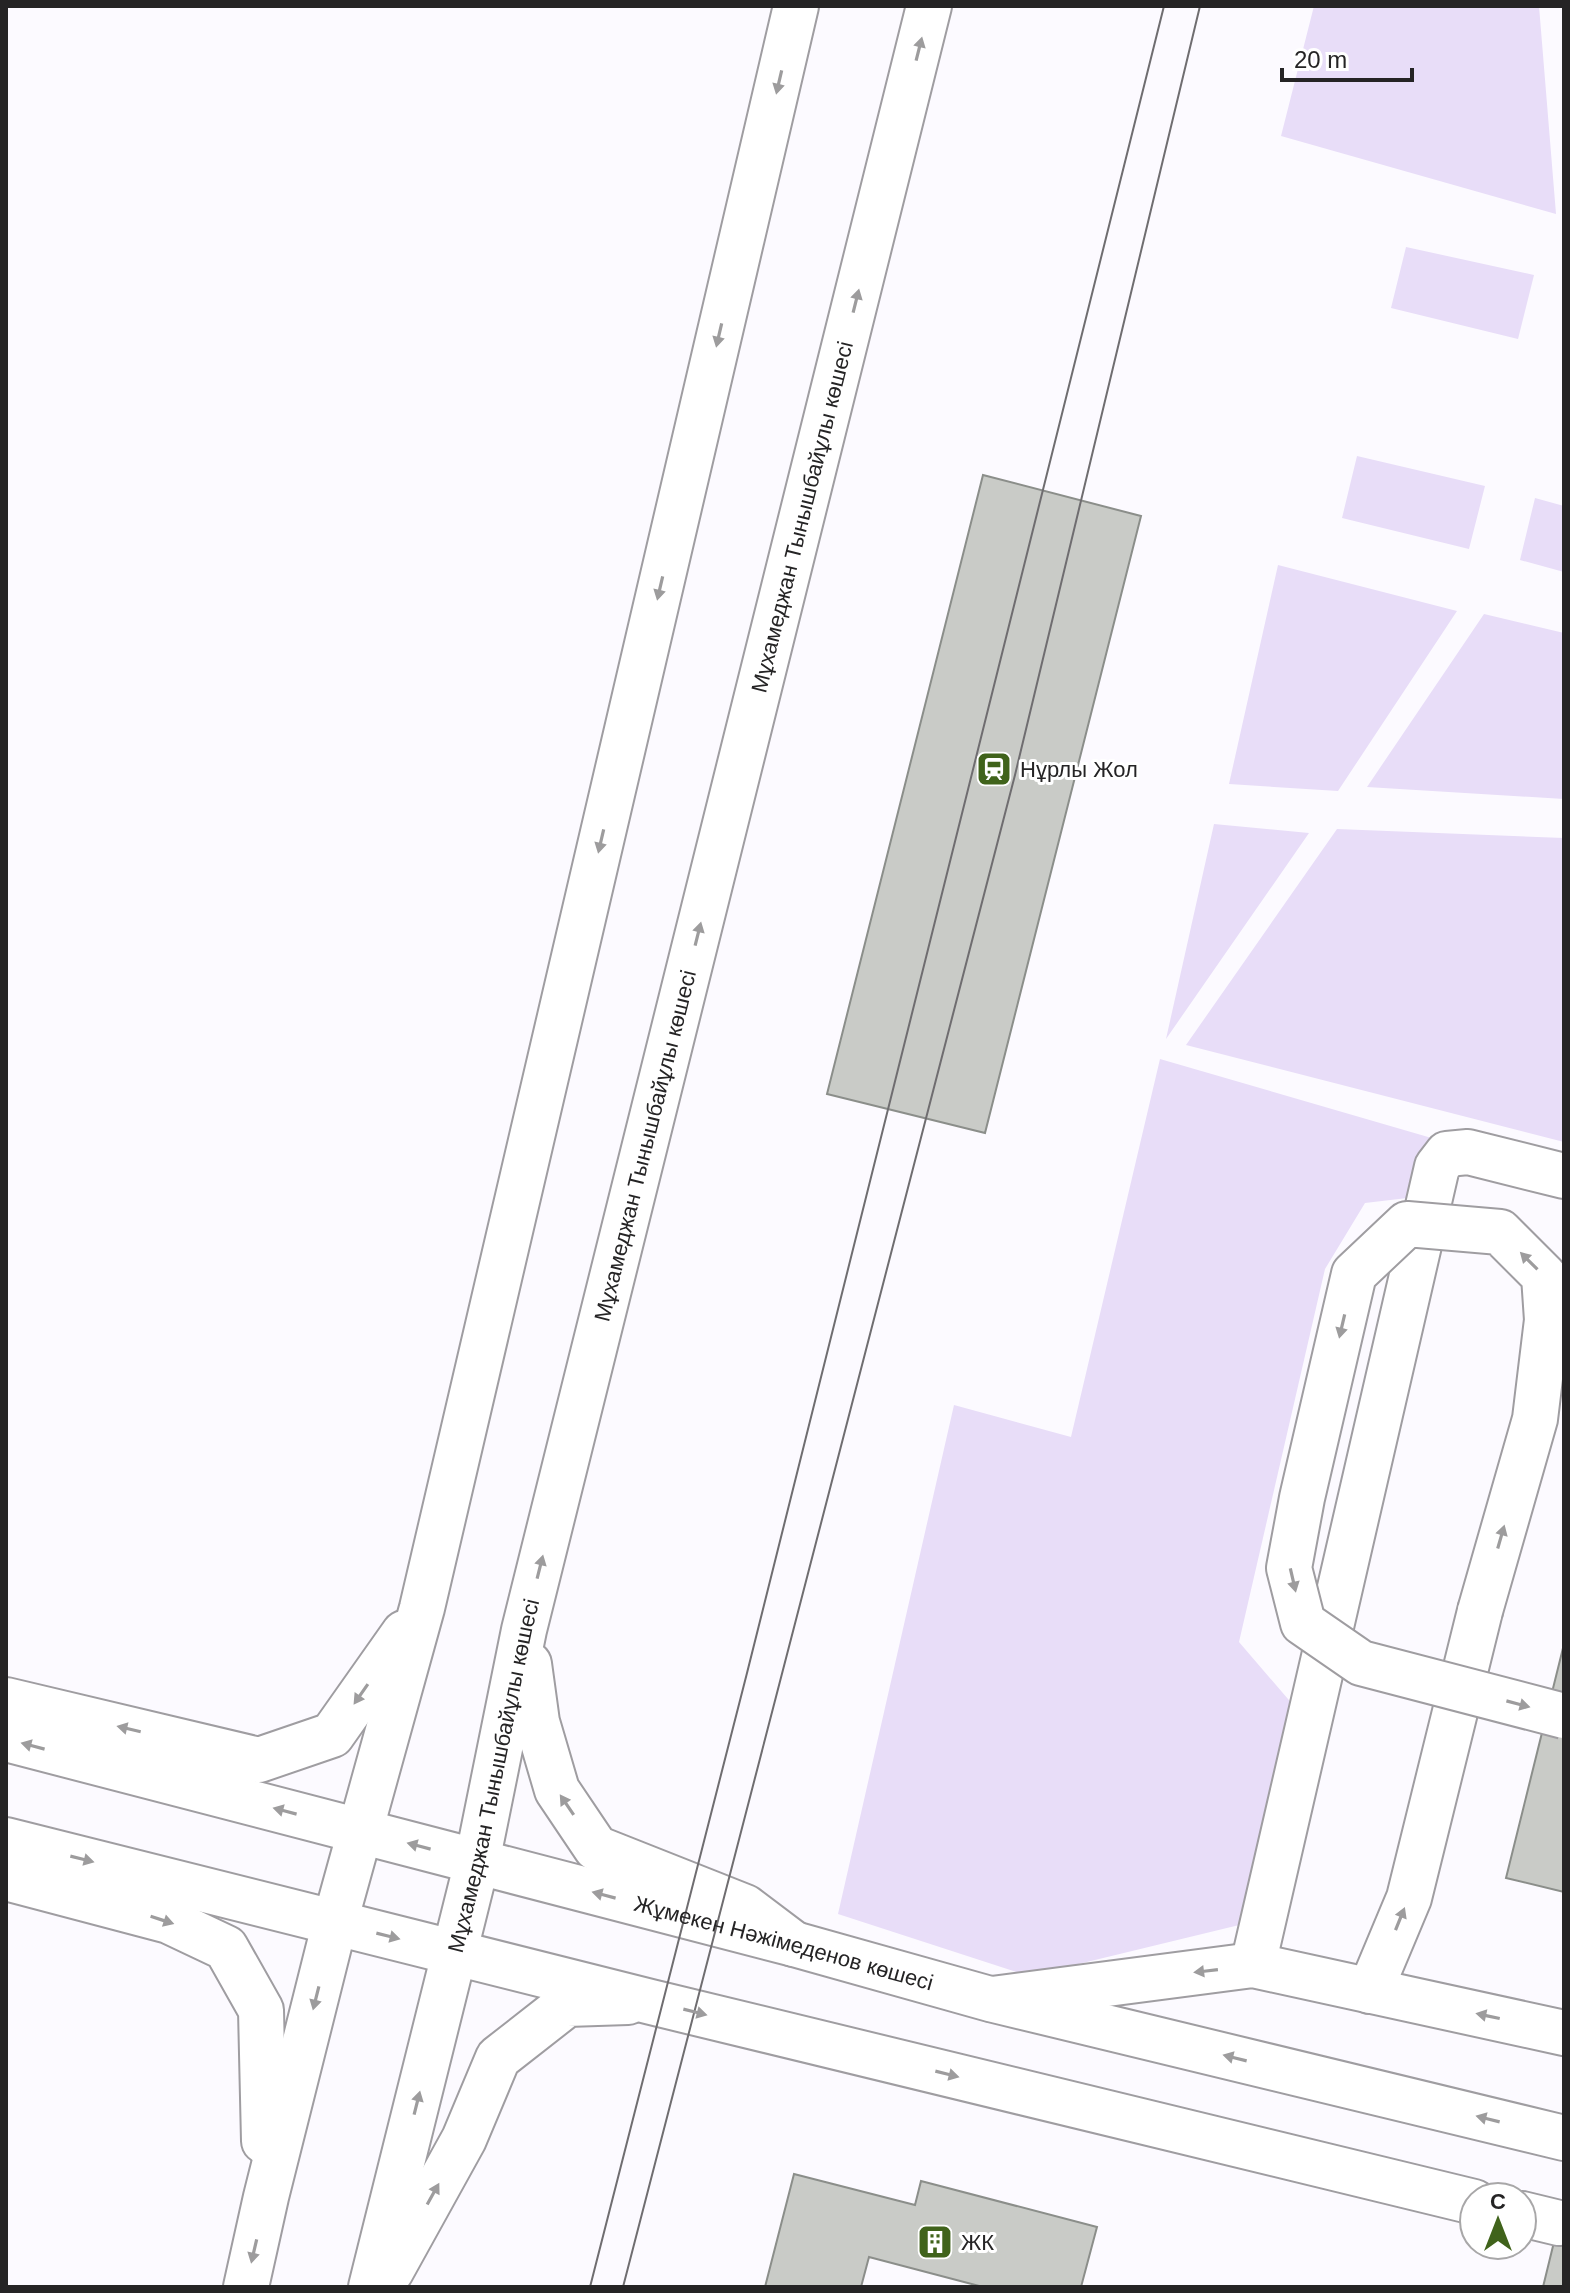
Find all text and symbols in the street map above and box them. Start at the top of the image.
scale bar [1282,32,1412,82]
one-way arrow [913,37,925,62]
text: 20 m [1294,46,1347,73]
one-way arrow [772,70,784,95]
one-way arrow [850,289,862,314]
one-way arrow [713,323,725,348]
street label: Мұхамеджан Тынышбайұлы көшесі [746,339,858,695]
one-way arrow [653,576,666,601]
station icon: Нұрлы Жол [975,750,1013,788]
place label: Нұрлы Жол [1020,757,1138,782]
one-way arrow [594,829,607,854]
one-way arrow [692,921,705,946]
street label: Мұхамеджан Тынышбайұлы көшесі [589,967,701,1324]
one-way arrow [1520,1252,1538,1271]
one-way arrow [1335,1314,1348,1339]
one-way arrow [1495,1524,1508,1548]
one-way arrow [534,1554,547,1579]
one-way arrow [1287,1568,1299,1593]
street label: Мұхамеджан Тынышбайұлы көшесі [443,1596,544,1955]
one-way arrow [353,1684,369,1705]
one-way arrow [1506,1698,1530,1711]
one-way arrow [116,1722,141,1735]
one-way arrow [21,1739,46,1751]
one-way arrow [560,1794,575,1816]
one-way arrow [272,1805,297,1817]
one-way arrow [406,1840,431,1852]
one-way arrow [69,1853,94,1866]
one-way arrow [592,1888,617,1900]
street label: Жұмекен Нәжімеденов көшесі [631,1891,936,1995]
one-way arrow [1394,1907,1407,1931]
one-way arrow [151,1914,175,1927]
one-way arrow [376,1930,401,1942]
one-way arrow [1193,1965,1218,1978]
one-way arrow [309,1986,321,2011]
one-way arrow [682,2007,707,2019]
one-way arrow [1475,2009,1500,2022]
one-way arrow [1223,2051,1248,2064]
one-way arrow [935,2068,960,2080]
one-way arrow [411,2090,423,2115]
one-way arrow [1476,2113,1501,2125]
north arrow [1458,2181,1538,2261]
one-way arrow [426,2183,440,2205]
text: С [1490,2189,1506,2214]
building icon: ЖК [916,2223,954,2261]
place label: ЖК [961,2230,994,2255]
one-way arrow [247,2238,260,2263]

